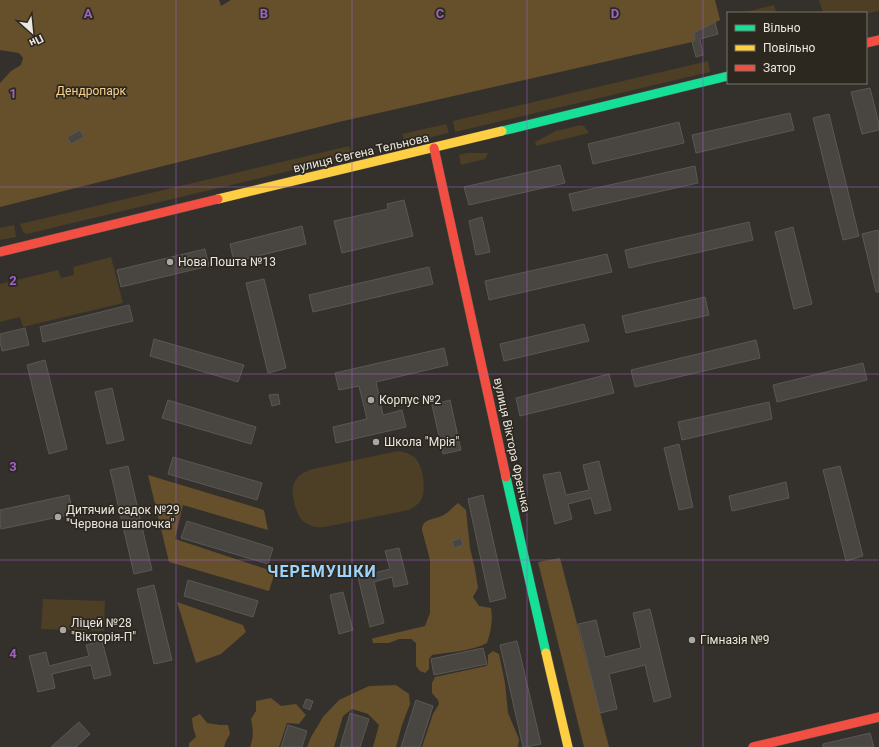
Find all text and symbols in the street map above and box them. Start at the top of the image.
text: A [84,6,93,21]
text: B [260,6,268,21]
text: C [436,6,445,21]
text: D [611,6,619,21]
north arrow [12,12,52,52]
legend [727,12,867,84]
text: Вільно [763,21,801,35]
text: Пн [27,31,46,49]
text: Повільно [763,41,816,55]
text: Затор [763,61,796,75]
park label: Дендропарк [56,84,126,98]
text: 1 [9,86,17,101]
street label: вулиця Євгена Тельнова [292,131,430,175]
place label: Нова Пошта №13 [178,255,276,269]
marker: Нова Пошта №13 [165,257,175,267]
text: 2 [9,273,17,288]
street label: вулиця Віктора Френчка [491,376,533,514]
place label: Корпус №2 [379,393,441,407]
marker: Корпус №2 [366,395,376,405]
place label: Школа "Мрія" [384,435,459,449]
marker: Школа "Мрія" [371,437,381,447]
text: 3 [9,459,17,474]
place label: Дитячий садок №29 "Червона шапочка" [66,503,180,531]
marker: Дитячий садок №29 "Червона шапочка" [53,512,63,522]
district label: ЧЕРЕМУШКИ [267,562,377,581]
place label: Ліцей №28 "Вікторія-П" [71,616,136,644]
marker: Ліцей №28 "Вікторія-П" [58,625,68,635]
place label: Гімназія №9 [700,633,770,647]
marker: Гімназія №9 [687,635,697,645]
text: 4 [9,646,17,661]

